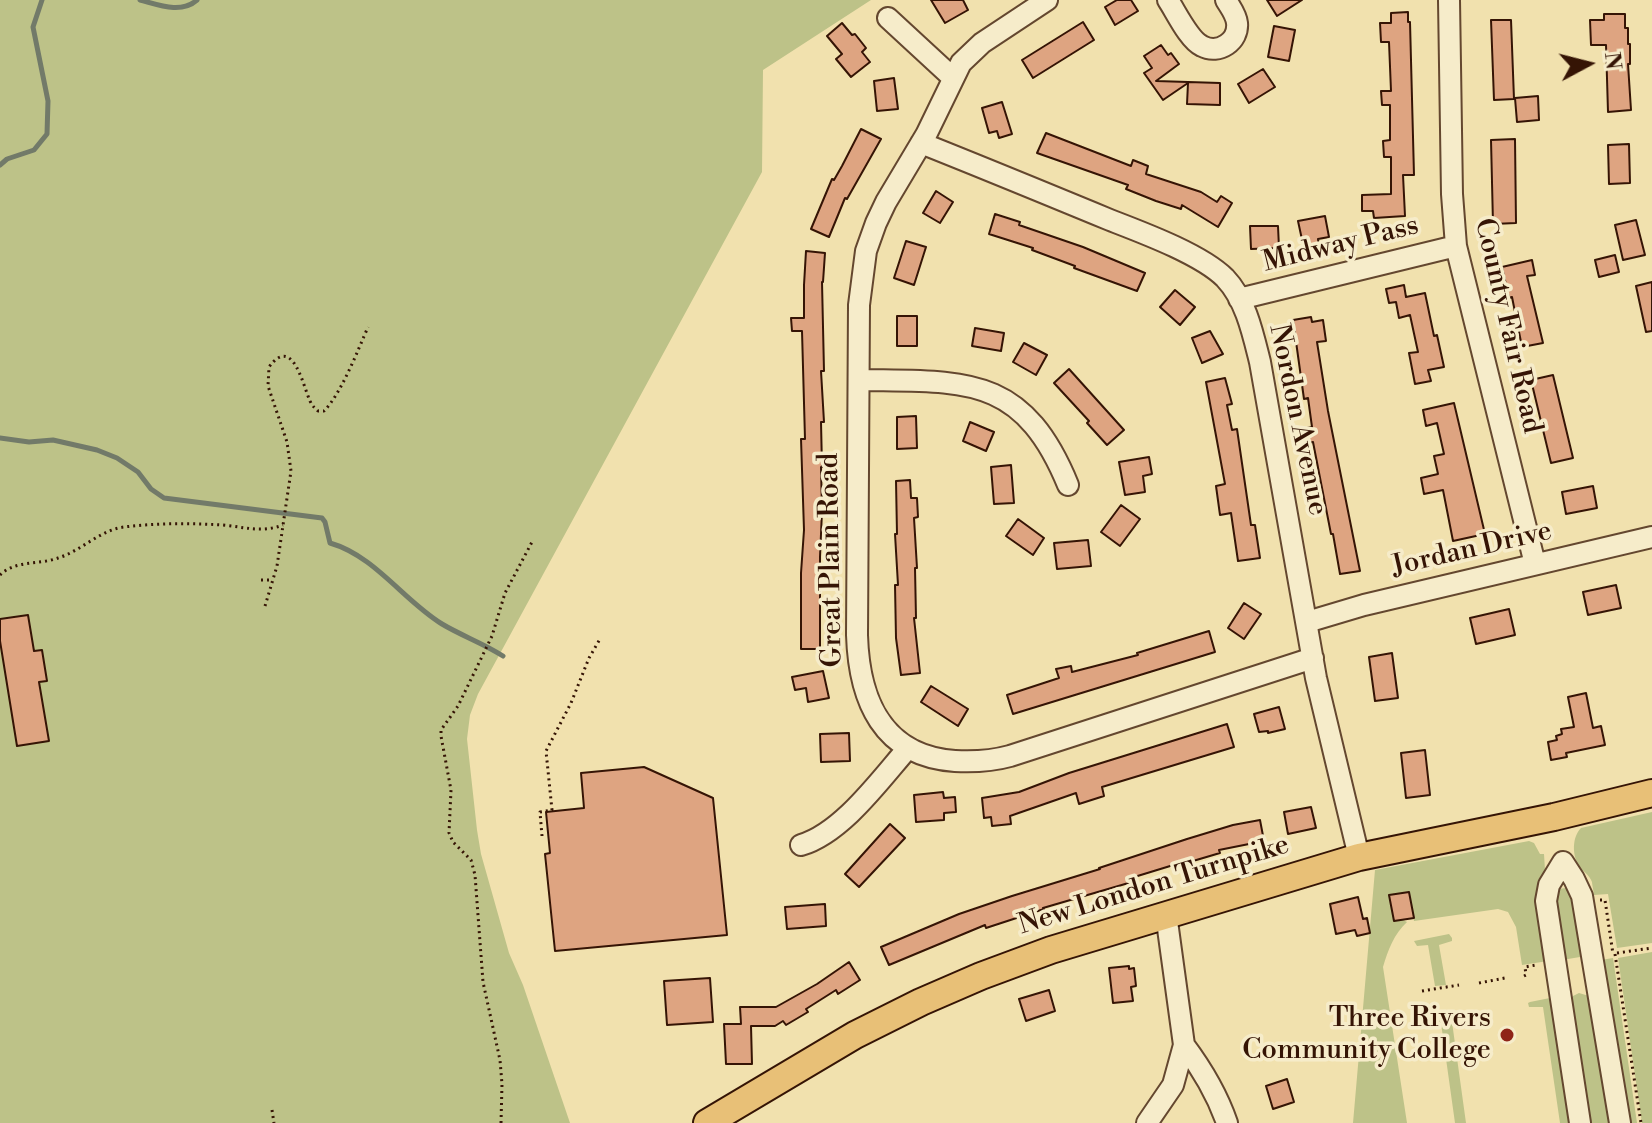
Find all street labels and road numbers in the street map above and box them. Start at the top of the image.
street label: Midway Pass [1260,209,1422,281]
street label: County Fair Road [1466,215,1548,437]
street label: Nordon Avenue [1260,321,1334,519]
street label: Great Plain Road [813,452,851,668]
street label: Jordan Drive [1389,515,1555,585]
street label: New London Turnpike [1015,829,1293,943]

